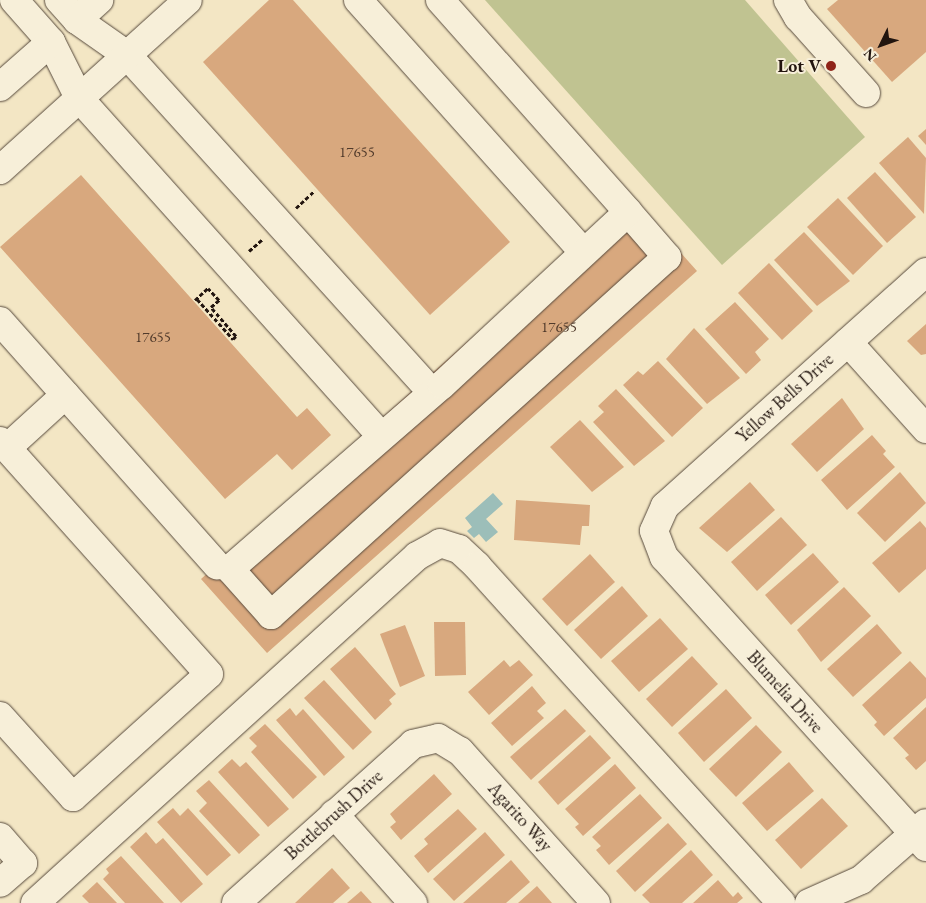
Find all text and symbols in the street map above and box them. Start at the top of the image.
north arrow [856,20,906,70]
text: N [859,45,880,65]
place label: Lot V [778,55,821,77]
marker: Lot V [825,60,837,72]
house number: 17655 [339,143,375,161]
house number: 17655 [541,318,577,336]
house number: 17655 [135,328,171,346]
street label: Yellow Bells Drive [732,349,838,447]
street label: Blumelia Drive [742,646,828,738]
street label: Bottlebrush Drive [281,765,387,865]
street label: Agarito Way [483,778,557,856]

